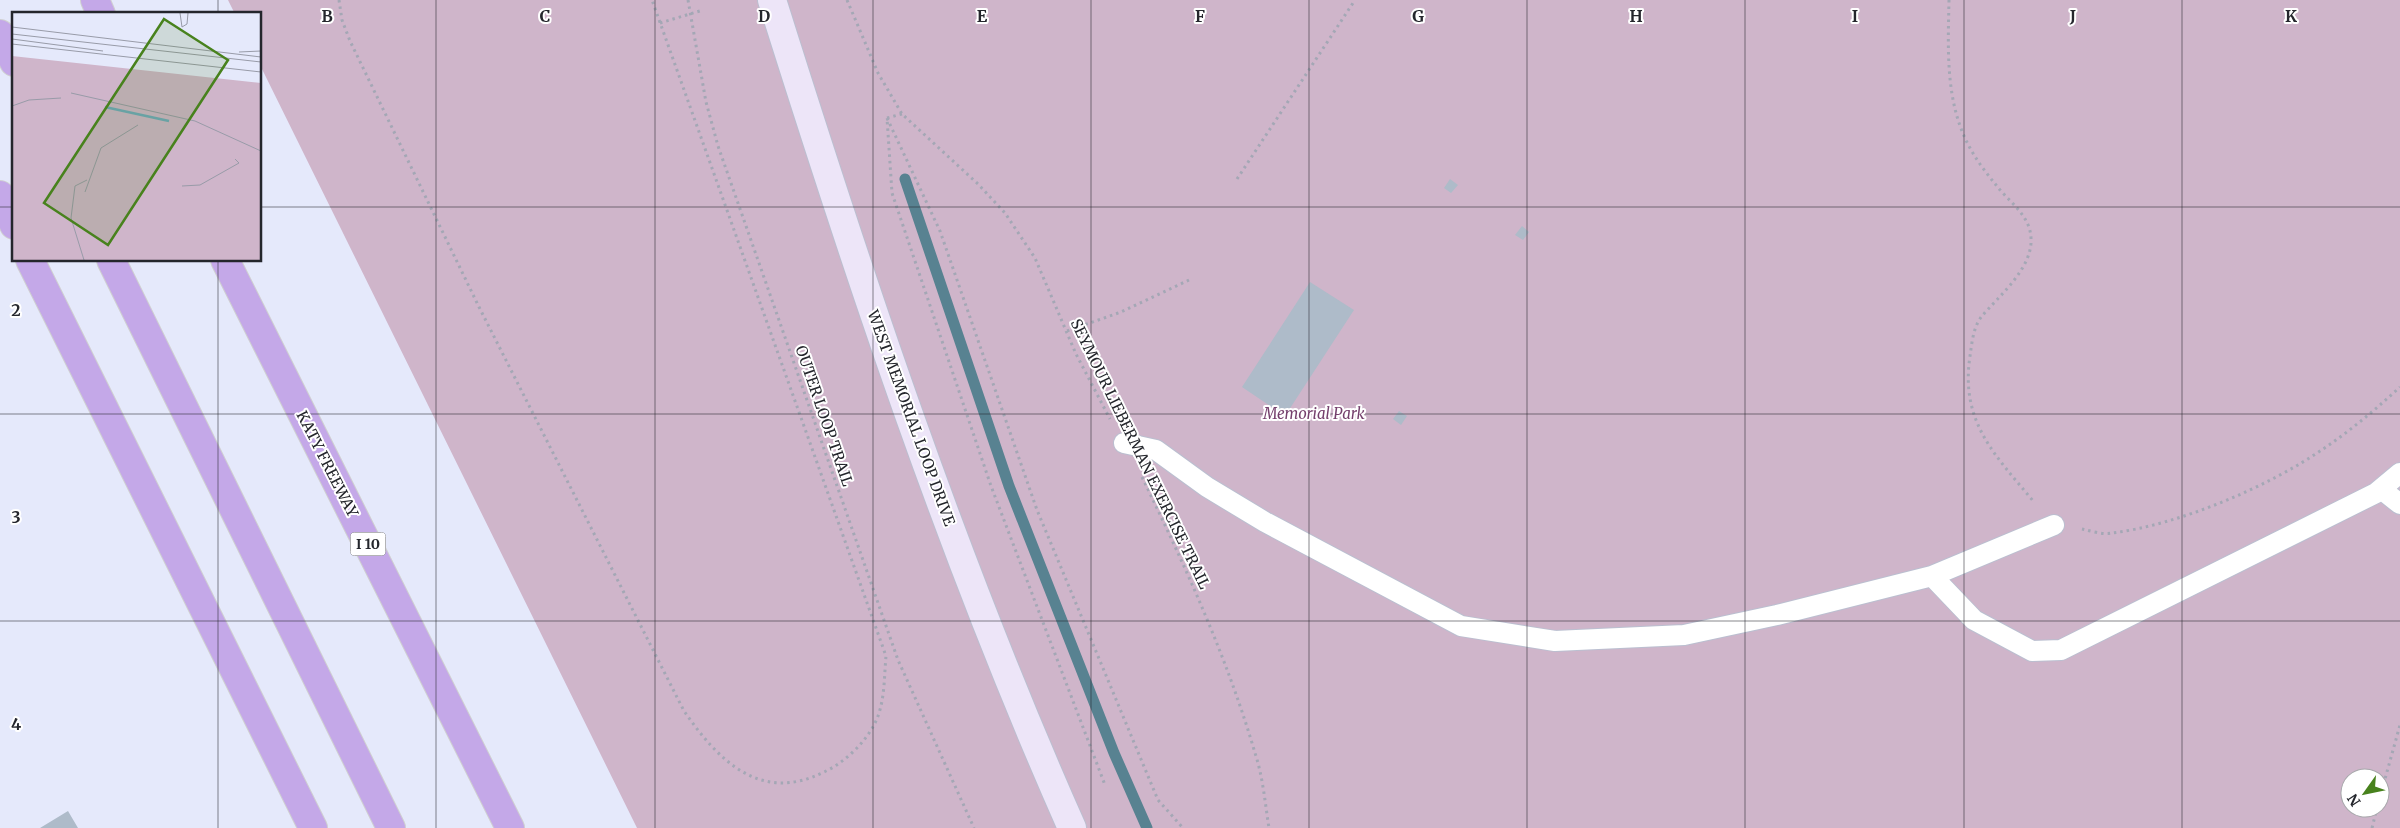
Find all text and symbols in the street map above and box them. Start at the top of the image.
text: B [321,6,333,26]
text: C [540,6,550,26]
text: D [758,6,770,26]
text: E [977,6,988,26]
text: F [1195,6,1205,26]
text: G [1412,6,1424,26]
text: H [1629,6,1643,26]
text: I [1852,6,1858,26]
text: J [2069,6,2076,26]
text: K [2285,6,2297,26]
inset map [12,12,261,261]
text: 2 [11,300,21,320]
street label: WEST MEMORIAL LOOP DRIVE [863,306,960,529]
street label: SEYMOUR LIEBERMAN EXERCISE TRAIL [1067,316,1215,593]
street label: OUTER LOOP TRAIL [791,343,858,489]
park label: Memorial Park [1262,404,1366,423]
street label: KATY FREEWAY [292,407,363,520]
text: 3 [11,507,21,527]
road number: I 10 [350,532,386,556]
text: 4 [11,714,21,734]
north arrow [2340,768,2390,818]
text: N [2344,791,2365,810]

